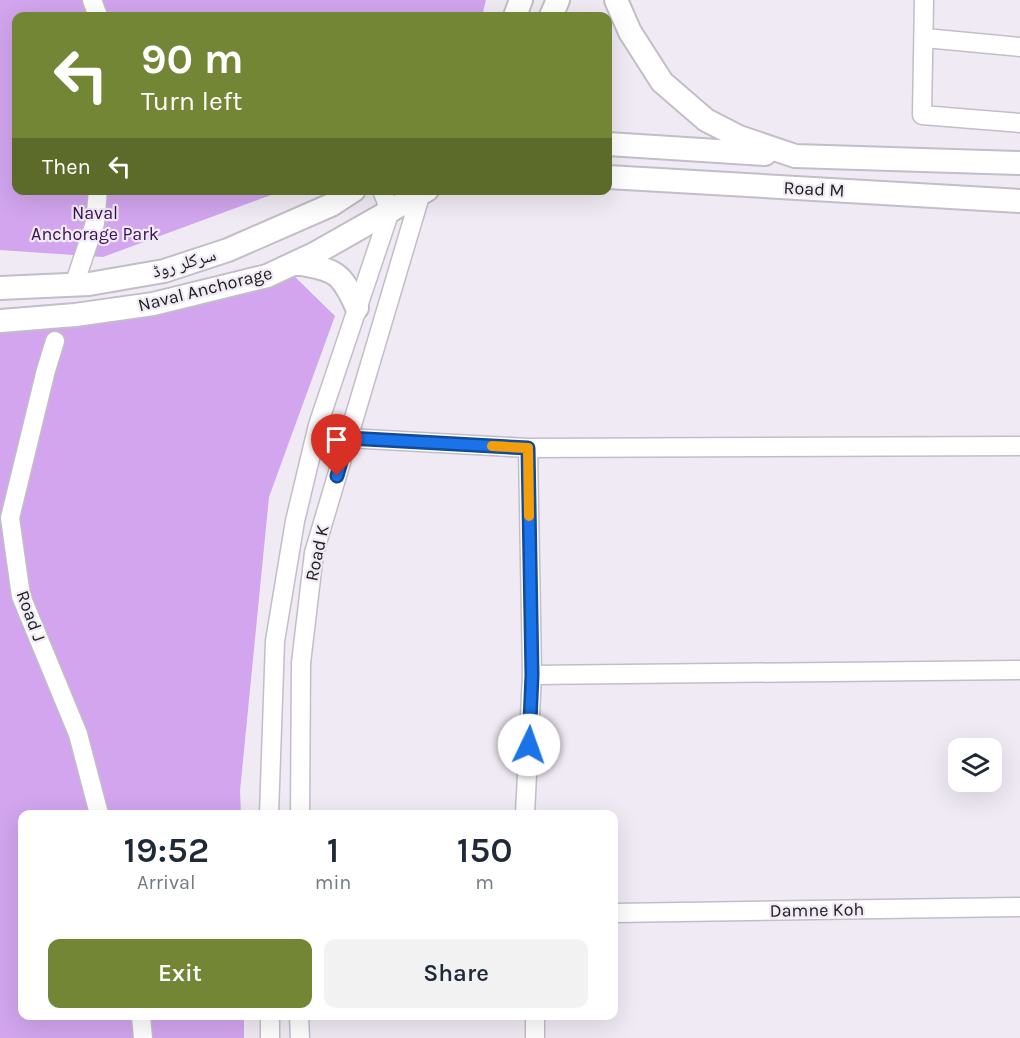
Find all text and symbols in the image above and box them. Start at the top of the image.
text: 90 m [141,34,244,84]
icon: left [42,36,120,114]
text: Turn left [141,85,242,117]
icon: left [103,150,136,183]
text: Then [42,154,91,180]
street label: Road M [783,176,845,202]
park label: Naval Anchorage Park [31,202,159,245]
street label: سرکلر روڈ [150,243,218,283]
street label: Naval Anchorage [136,262,274,316]
pin [311,414,362,476]
icon: arrive [320,423,353,456]
street label: Road K [300,523,334,583]
street label: Road J [12,587,50,645]
position arrow [497,713,561,777]
map controls [948,738,1002,792]
button: layers [948,738,1002,792]
text: 19:52 [123,829,209,871]
text: 1 [327,829,339,871]
text: 150 [457,829,513,871]
text: Arrival [137,871,196,894]
text: min [315,871,351,894]
text: m [475,871,494,894]
street label: Damne Koh [769,898,865,922]
button: Exit [48,939,312,1008]
button: Share [324,939,588,1008]

